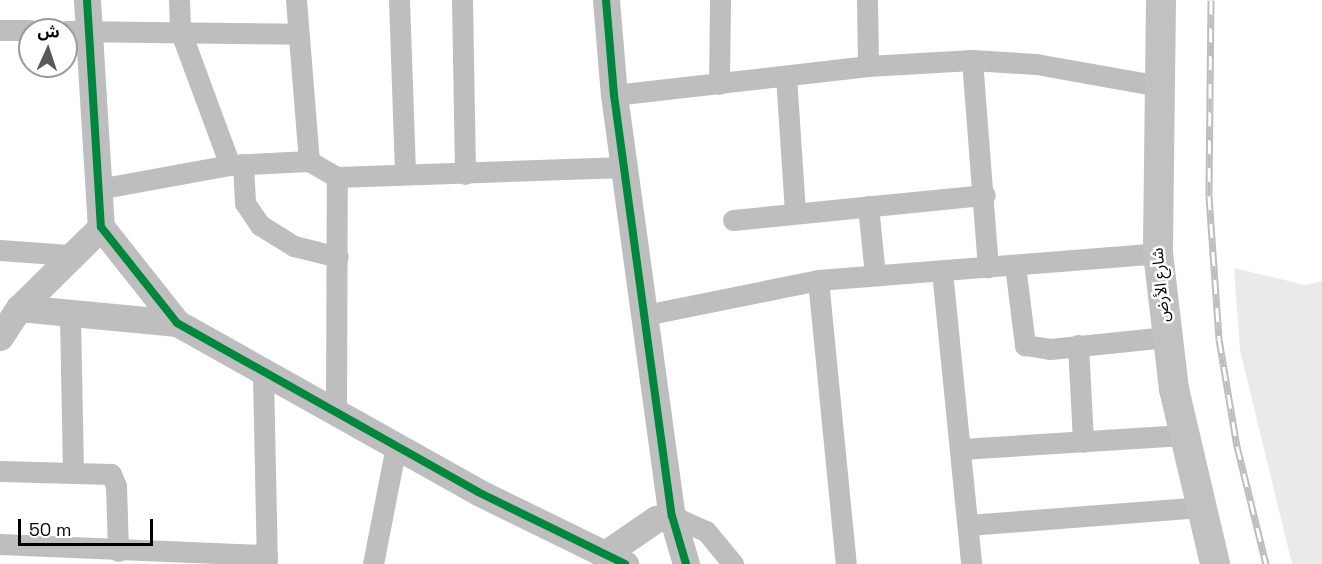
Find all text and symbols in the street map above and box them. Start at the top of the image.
north arrow [18,18,78,78]
text: ش [37,20,60,43]
street label: شارع الأرض [1148,247,1174,323]
scale bar [21,507,156,545]
text: 50 m [29,518,71,541]

